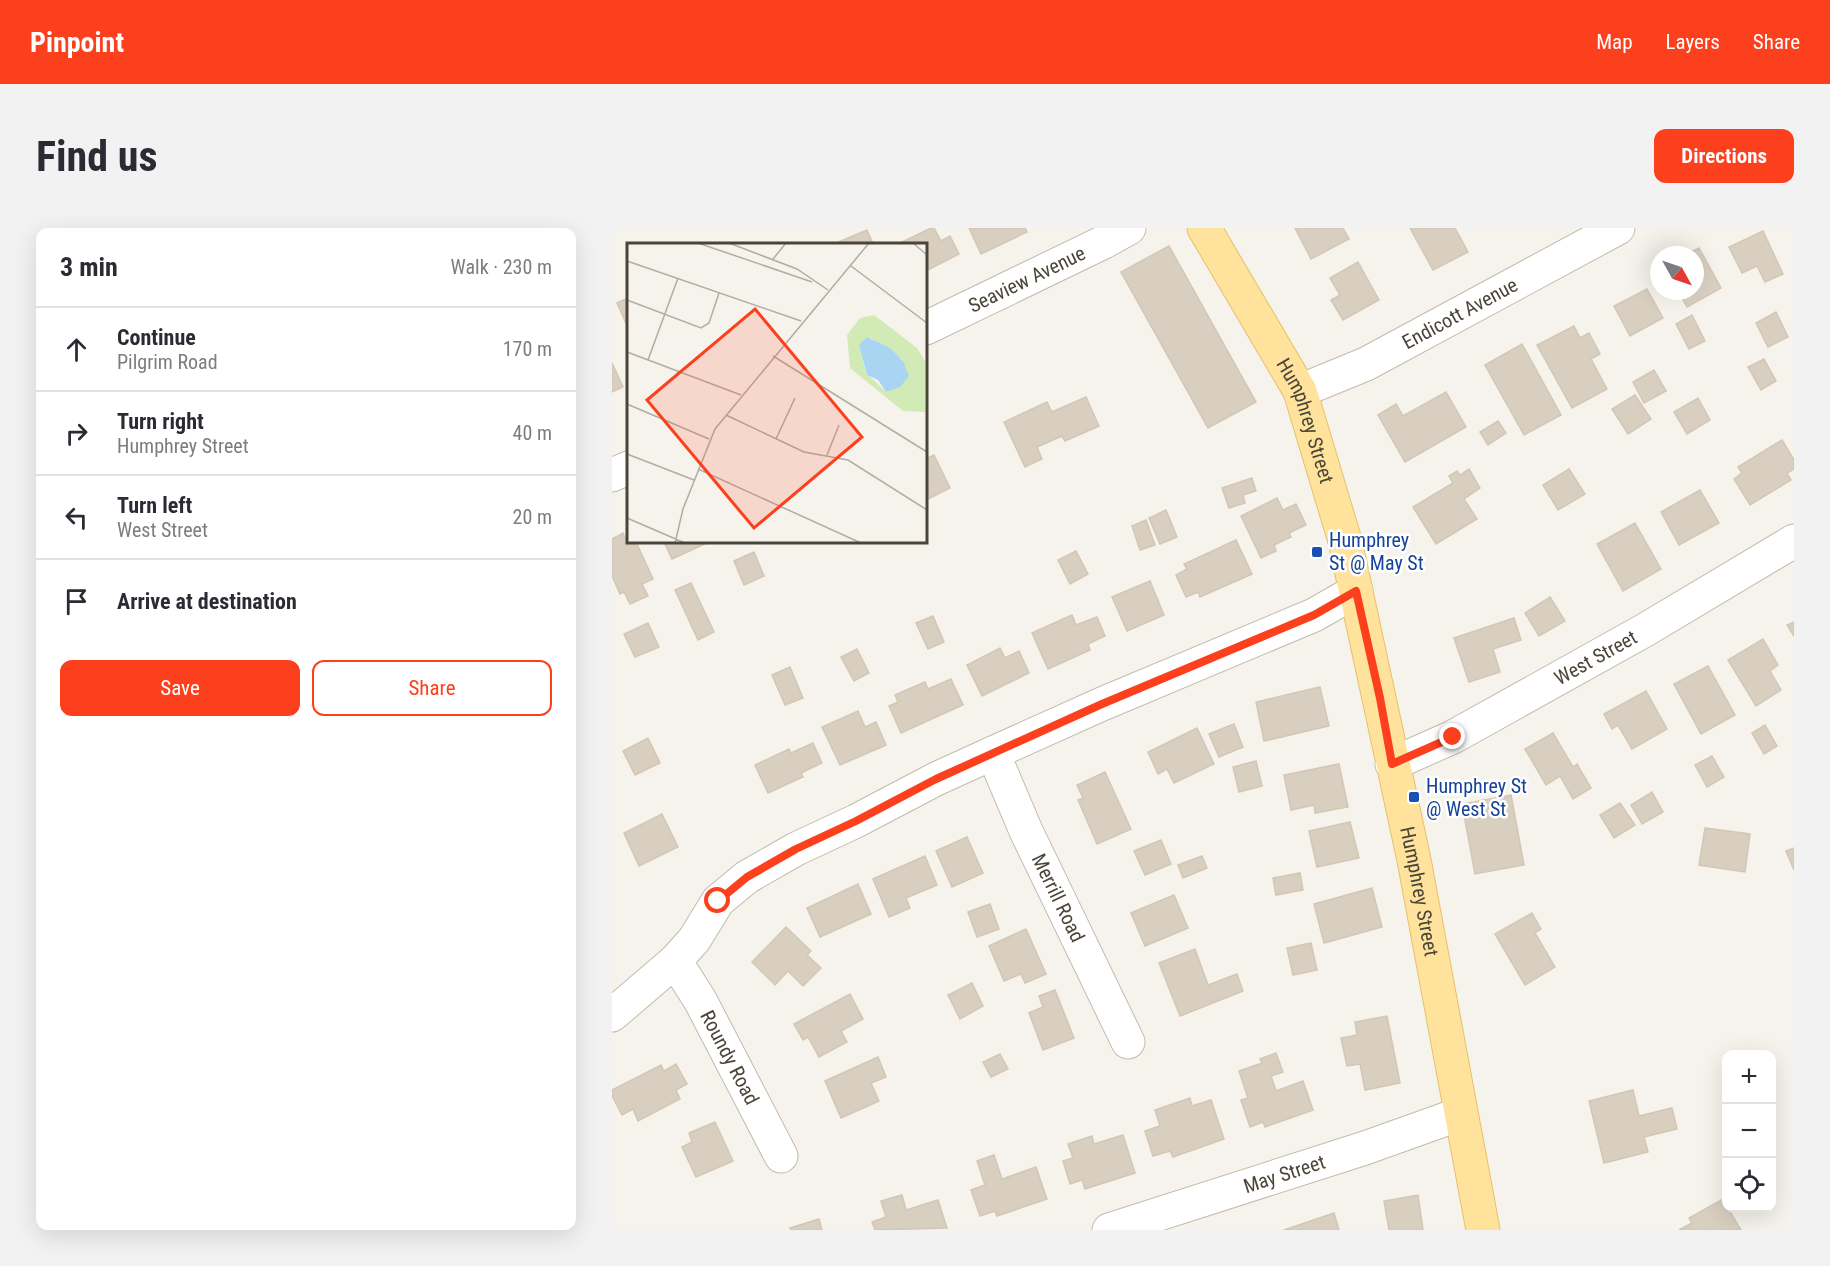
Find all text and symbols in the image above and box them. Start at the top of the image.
text: Pinpoint [30,26,124,59]
text: Map [1596,30,1633,54]
text: Layers [1666,30,1720,54]
text: Share [1753,30,1800,54]
button: Directions [1654,129,1794,183]
text: Find us [36,132,157,181]
street label: Seaview Avenue [964,241,1089,318]
inset map [627,243,927,543]
north arrow [1650,246,1704,300]
text: 3 min [60,252,118,282]
text: Walk · 230 m [451,255,552,279]
street label: Endicott Avenue [1398,272,1522,354]
text: Continue [117,325,196,350]
icon: ahead [60,333,93,366]
text: 170 m [503,337,552,361]
text: Pilgrim Road [117,350,218,374]
street label: Humphrey Street [1271,354,1339,486]
text: Turn right [117,409,204,434]
icon: right [60,417,93,450]
text: 40 m [513,421,552,445]
text: Humphrey Street [117,434,249,458]
text: Turn left [117,493,192,518]
icon: left [60,501,93,534]
text: 20 m [513,505,552,529]
text: West Street [117,518,208,542]
place label: Humphrey St @ May St [1329,528,1424,575]
marker: Humphrey St @ May St [1310,545,1324,559]
icon: arrive [60,585,93,618]
text: Arrive at destination [117,589,297,614]
street label: West Street [1550,625,1641,690]
button: Save [60,660,300,716]
button: Share [312,660,552,716]
route end [1439,723,1465,749]
place label: Humphrey St @ West St [1426,774,1527,821]
marker: Humphrey St @ West St [1407,790,1421,804]
street label: Humphrey Street [1395,824,1444,958]
street label: Merrill Road [1027,850,1090,946]
route start [704,887,730,913]
street label: Roundy Road [695,1006,764,1109]
map controls [1722,1050,1776,1212]
button: + [1722,1050,1776,1104]
button: − [1722,1104,1776,1158]
street label: May Street [1240,1150,1328,1198]
button: locate [1722,1158,1776,1212]

